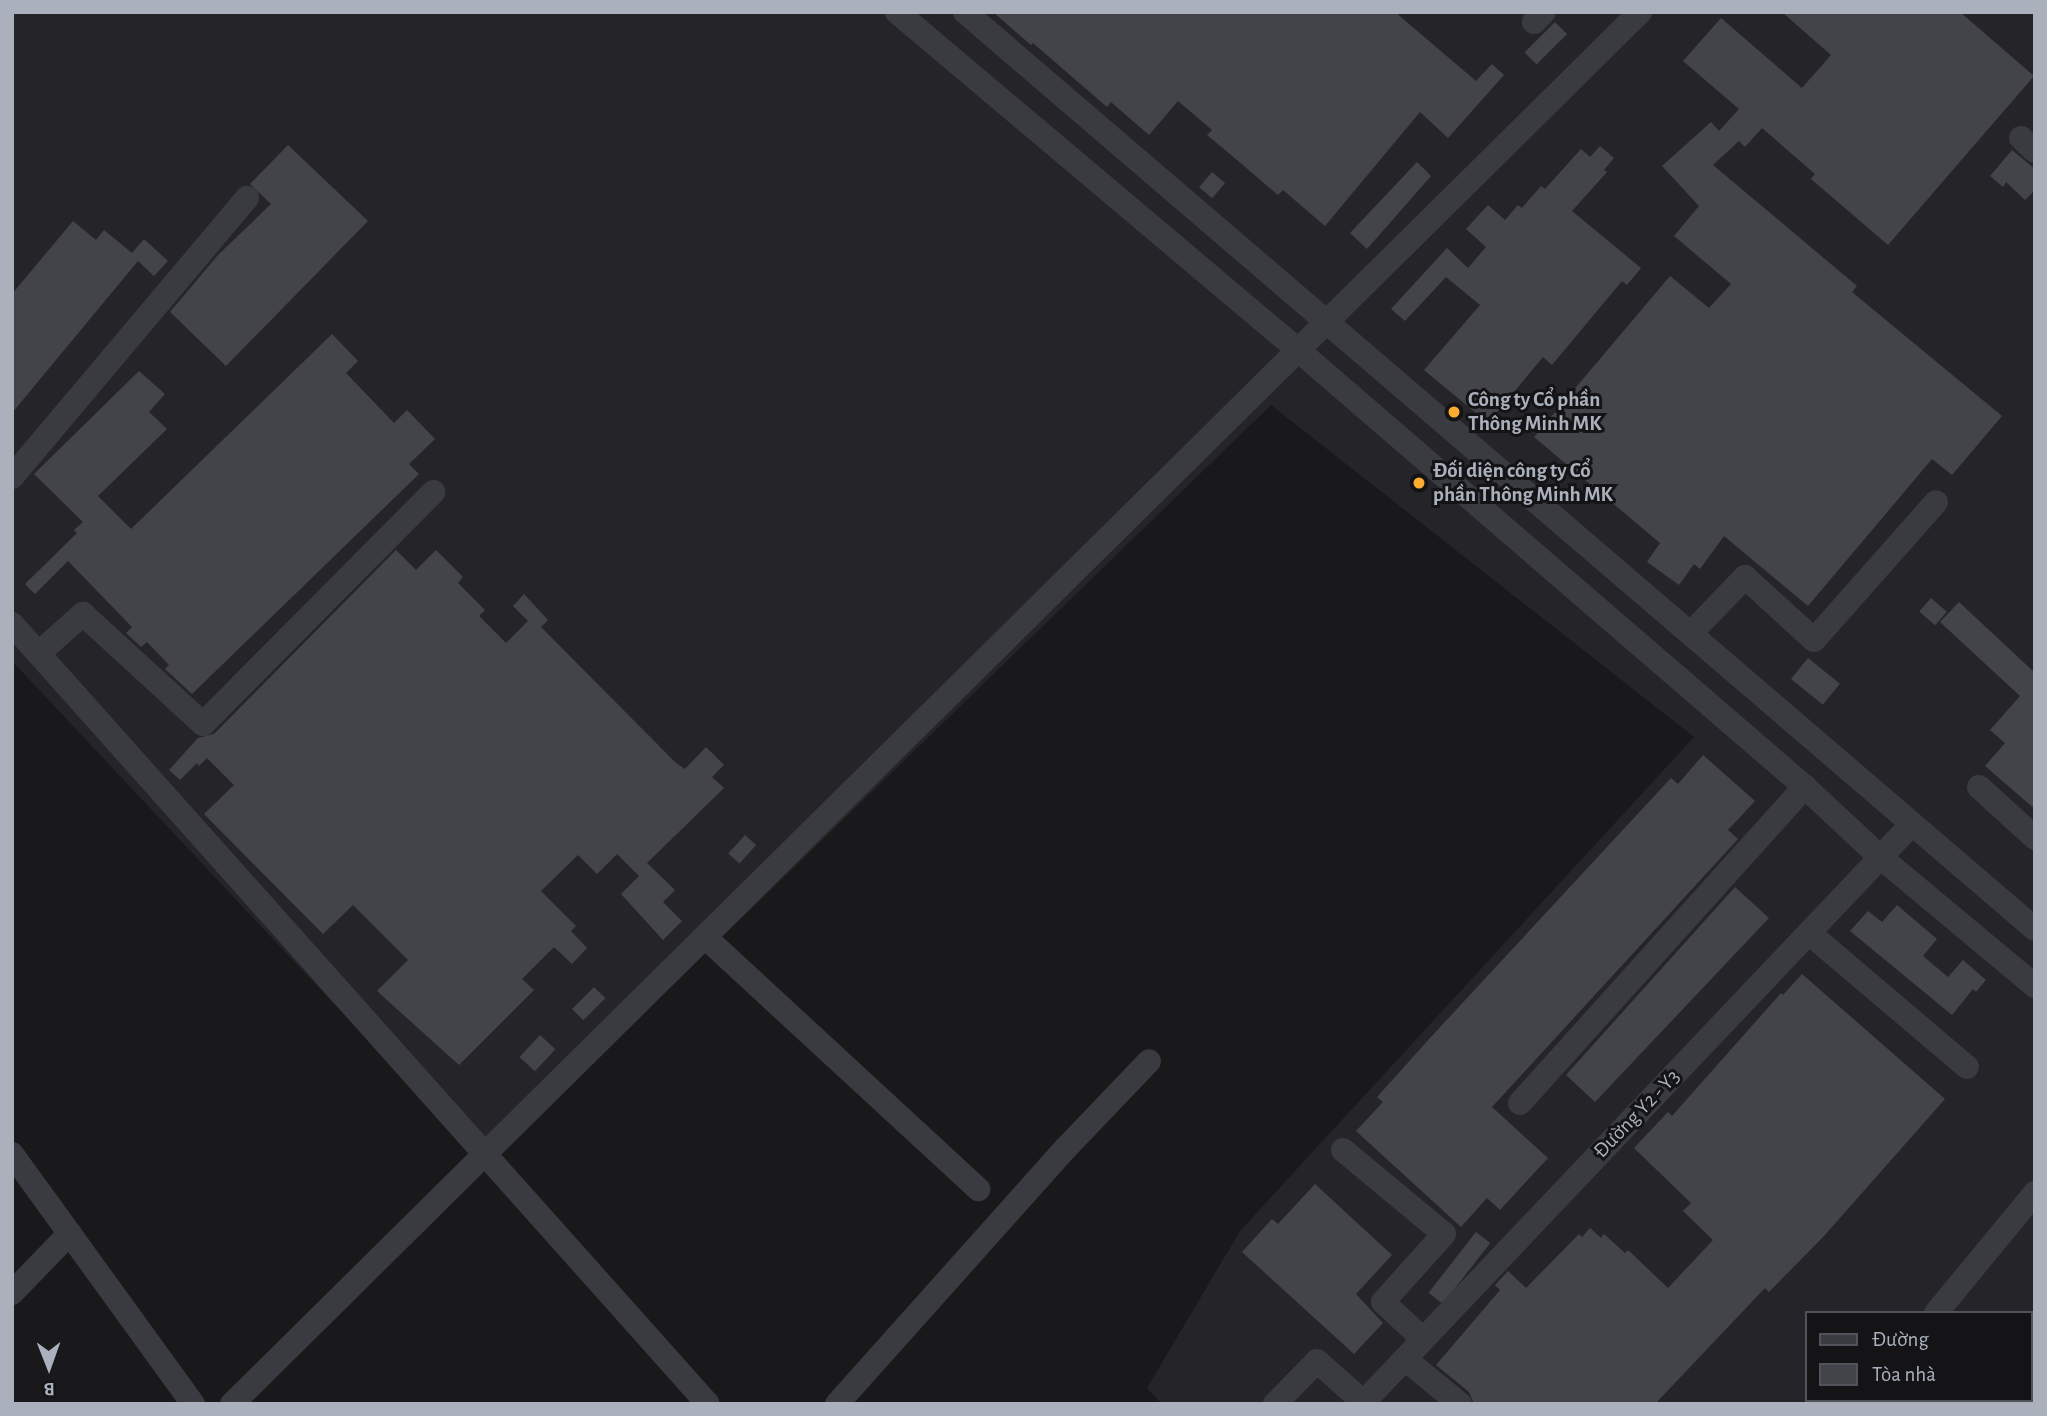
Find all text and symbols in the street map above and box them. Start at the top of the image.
place label: Công ty Cổ phần Thông Minh MK [1468,387,1602,437]
marker: Công ty Cổ phần Thông Minh MK [1446,404,1462,420]
place label: Đối diện công ty Cổ phần Thông Minh MK [1433,458,1613,508]
marker: Đối diện công ty Cổ phần Thông Minh MK [1411,475,1427,491]
street label: Đường Y2 - Y3 [1588,1064,1686,1164]
legend [1806,1311,2033,1402]
text: Đường [1872,1329,1929,1350]
north arrow [14,1332,84,1402]
text: Tòa nhà [1872,1364,1936,1385]
text: B [44,1379,55,1398]

